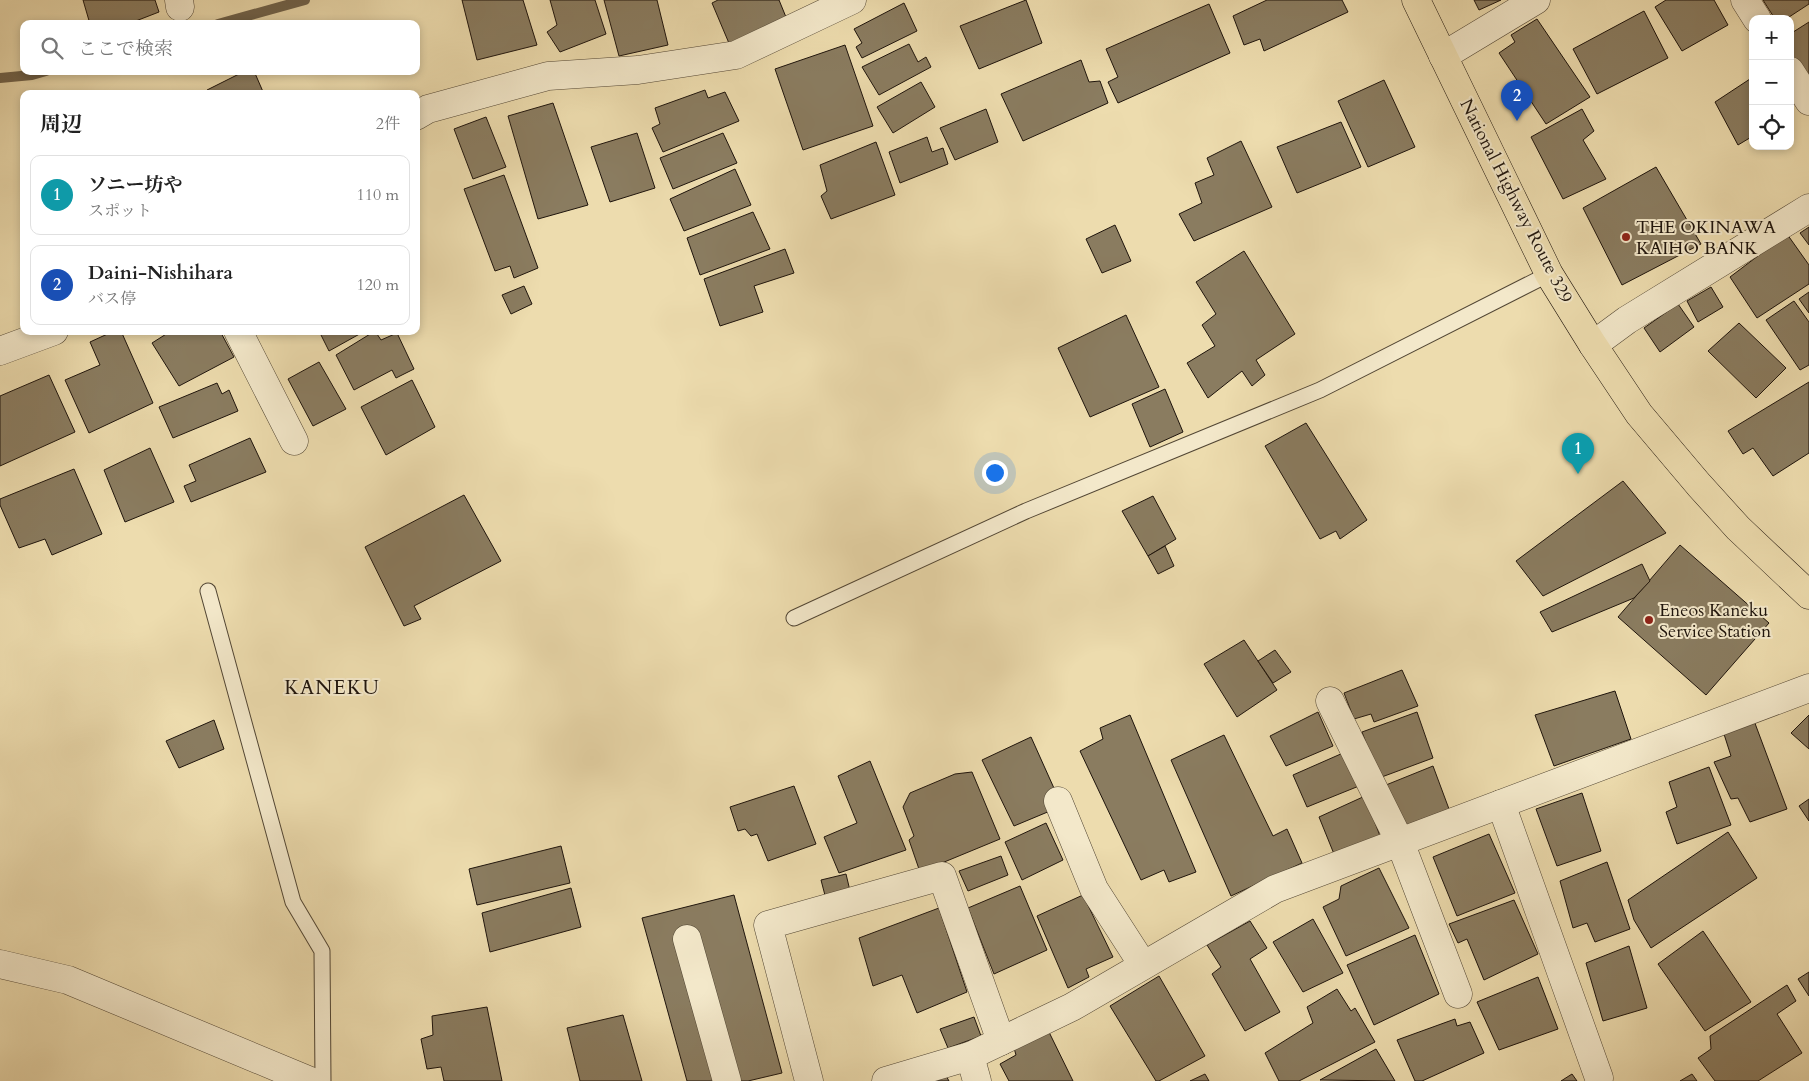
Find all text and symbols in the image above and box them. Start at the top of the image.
map controls [1749,15,1794,150]
button: + [1749,15,1794,60]
search box [20,20,420,75]
icon: search [38,34,66,62]
text: ここで検索 [78,36,173,62]
button: − [1749,60,1794,105]
pin: 2 [1501,80,1533,121]
street label: National Highway Route 329 [1455,95,1577,307]
button: locate [1749,105,1794,150]
text: 周辺 [40,110,82,139]
text: 2件 [376,113,400,135]
text: ソニー坊や [88,172,183,198]
text: 1 [53,184,61,206]
text: 110 m [357,184,399,206]
text: スポット [88,200,152,222]
place label: THE OKINAWA KAIHO BANK [1636,215,1776,261]
marker: THE OKINAWA KAIHO BANK [1620,231,1632,243]
text: Daini-Nishihara [88,260,233,286]
text: 2 [53,274,61,296]
text: 120 m [357,274,399,296]
text: バス停 [88,288,136,310]
pin: 1 [1562,433,1594,474]
your location [982,460,1008,486]
place label: Eneos Kaneku Service Station [1659,598,1772,644]
marker: Eneos Kaneku Service Station [1643,614,1655,626]
district label: KANEKU [284,674,380,701]

